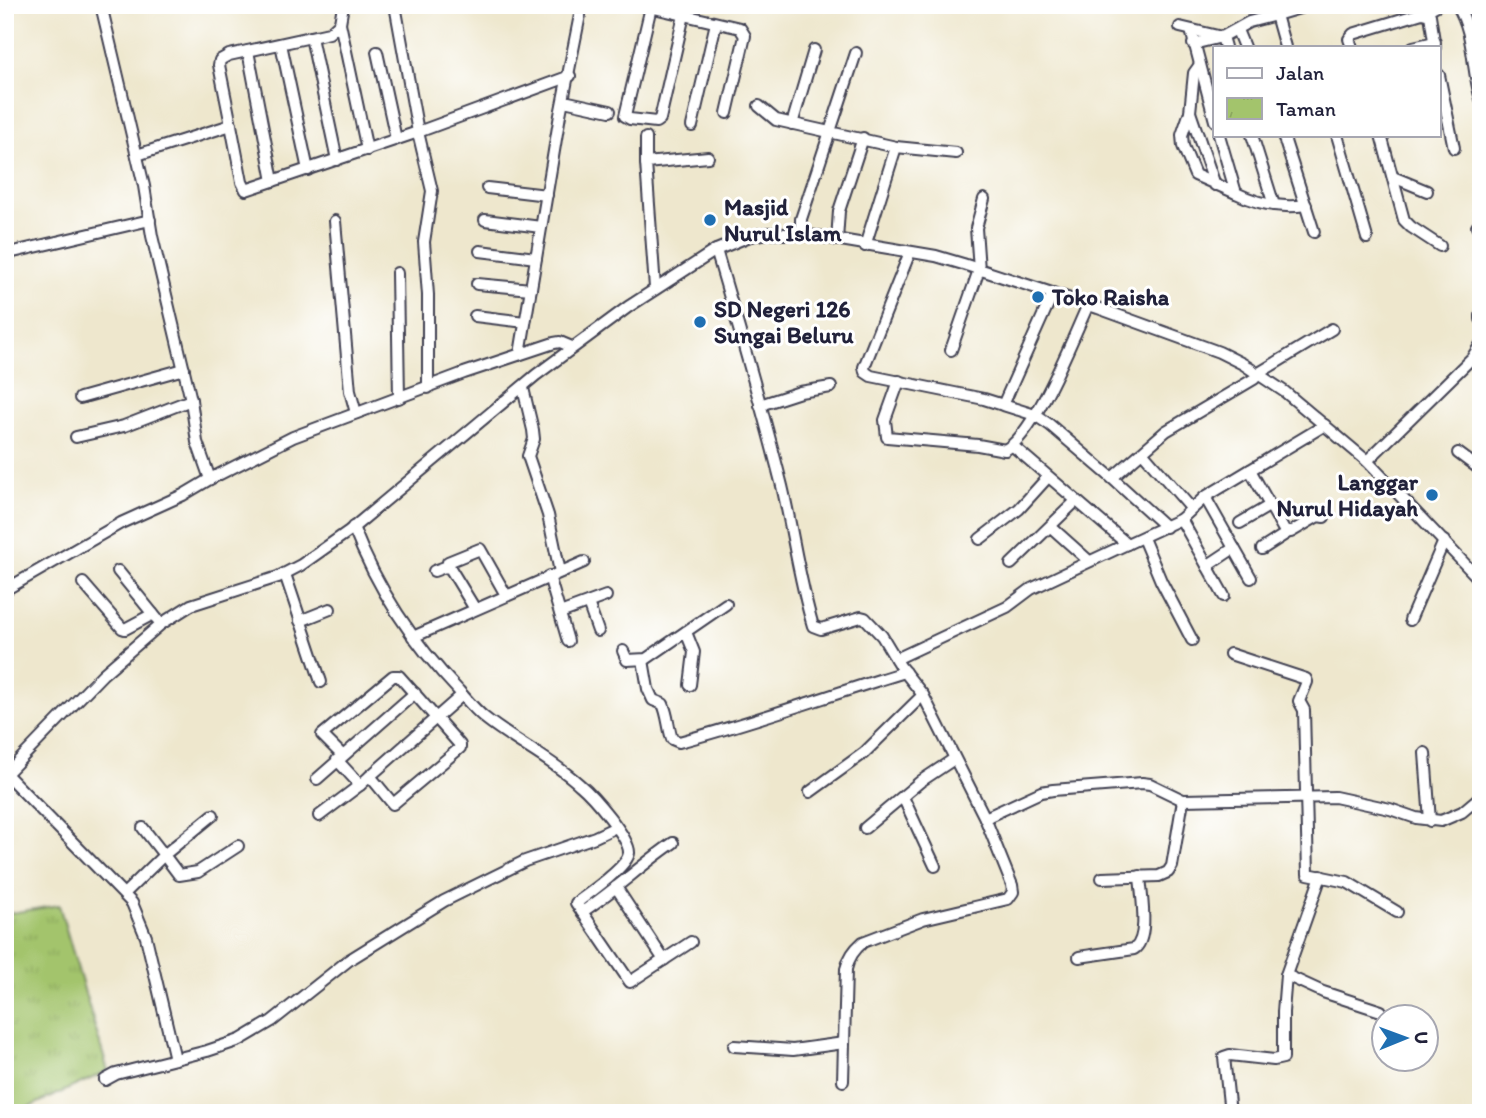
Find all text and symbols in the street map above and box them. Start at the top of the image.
legend [1213,46,1440,136]
text: Jalan [1276,60,1324,85]
text: Taman [1276,96,1336,121]
place label: Masjid Nurul Islam [724,193,842,247]
marker: Masjid Nurul Islam [702,212,718,228]
place label: Toko Raisha [1051,283,1170,311]
marker: Toko Raisha [1030,289,1046,305]
place label: SD Negeri 126 Sungai Beluru [714,295,854,349]
marker: SD Negeri 126 Sungai Beluru [692,314,708,330]
place label: Langgar Nurul Hidayah [1276,468,1419,522]
marker: Langgar Nurul Hidayah [1424,487,1440,503]
north arrow [1370,1002,1440,1072]
text: U [1410,1031,1433,1044]

